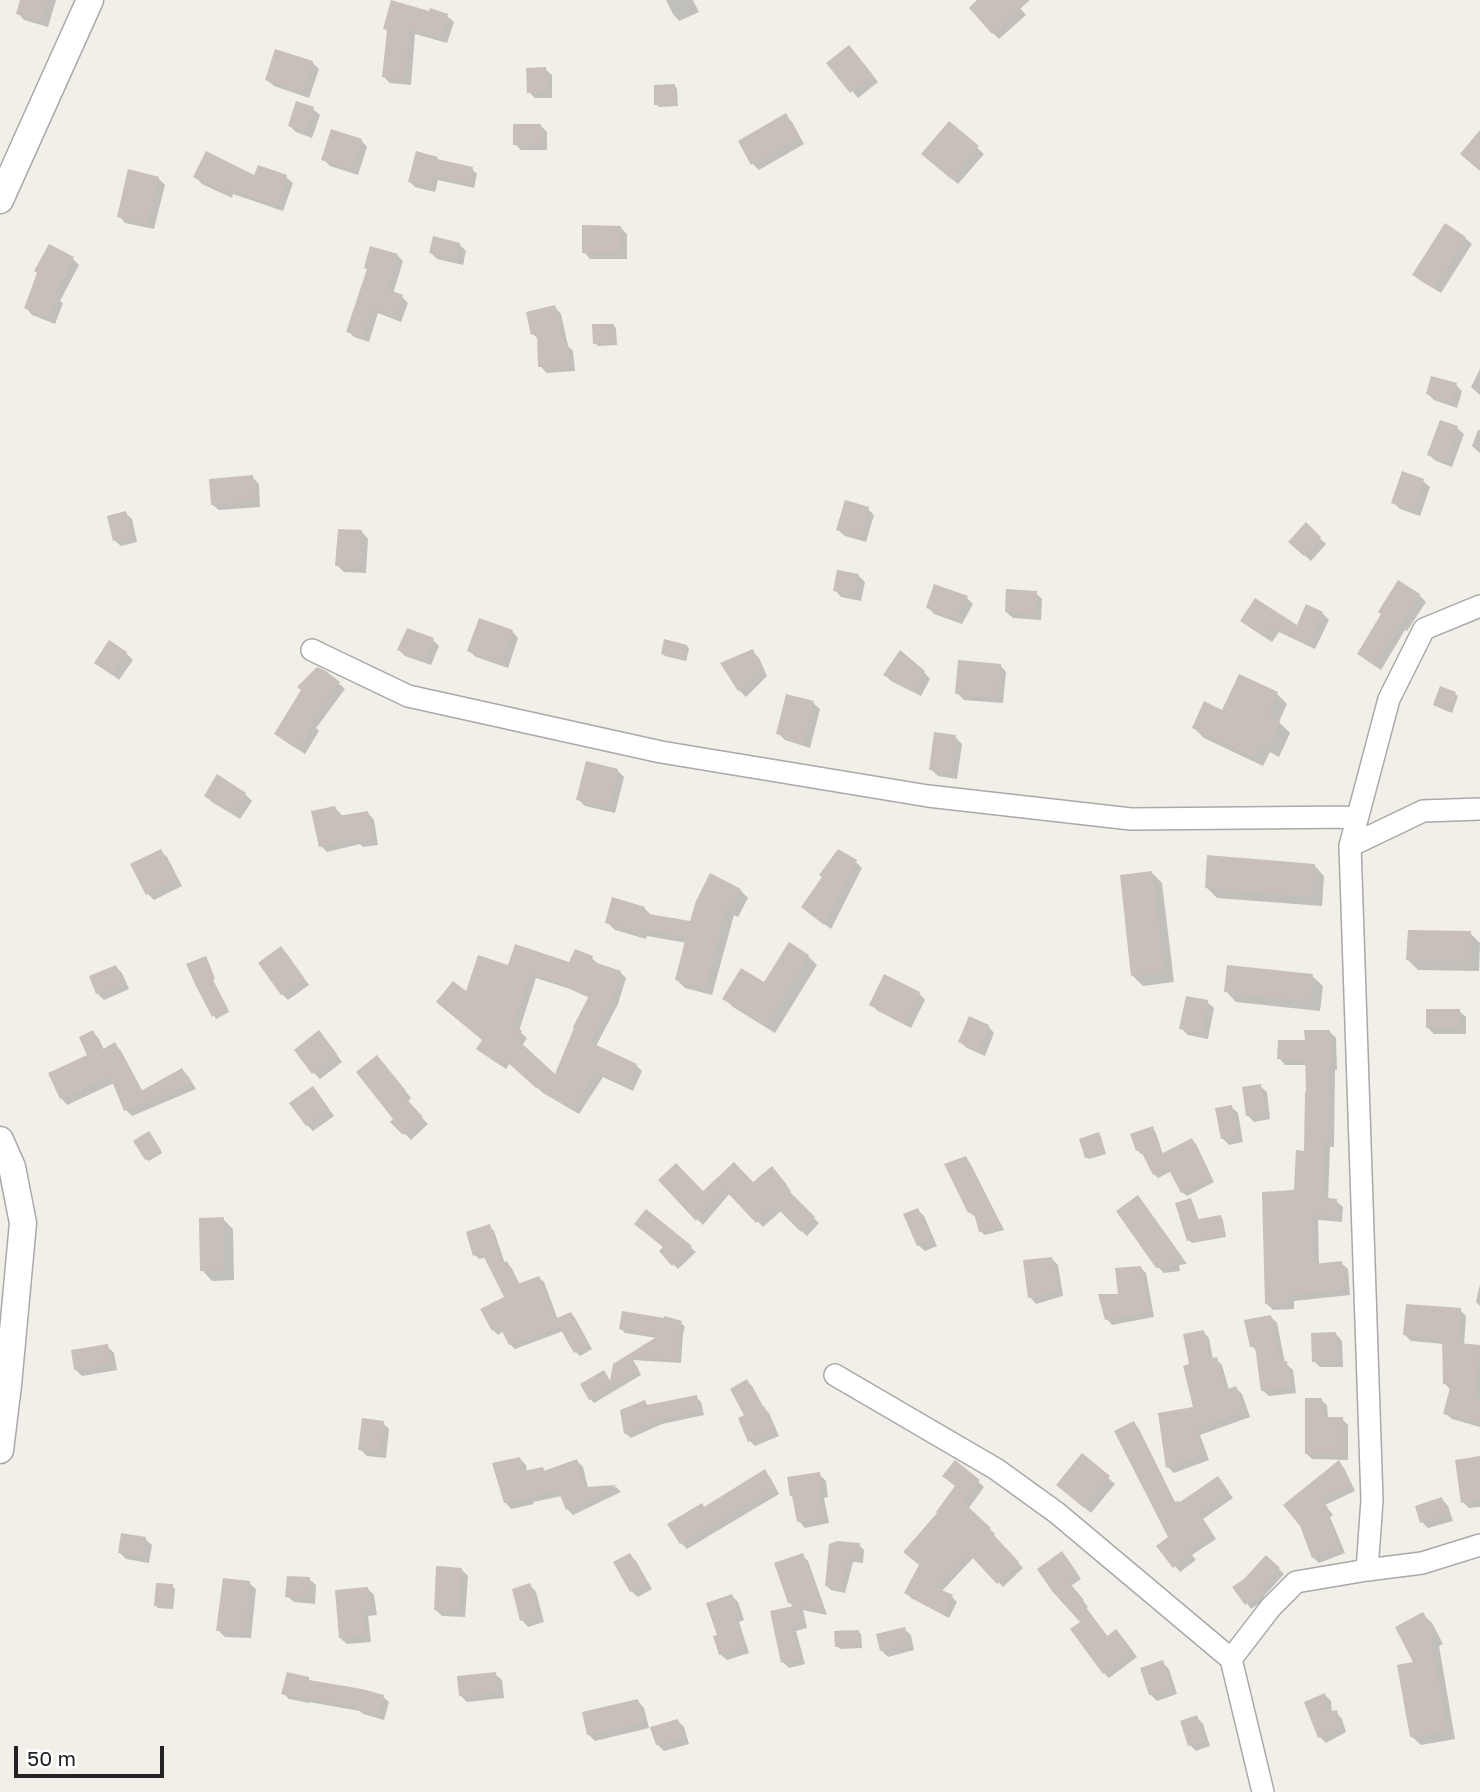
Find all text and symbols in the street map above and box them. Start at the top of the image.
scale bar [18,1732,168,1776]
text: 50 m [27,1745,76,1771]

